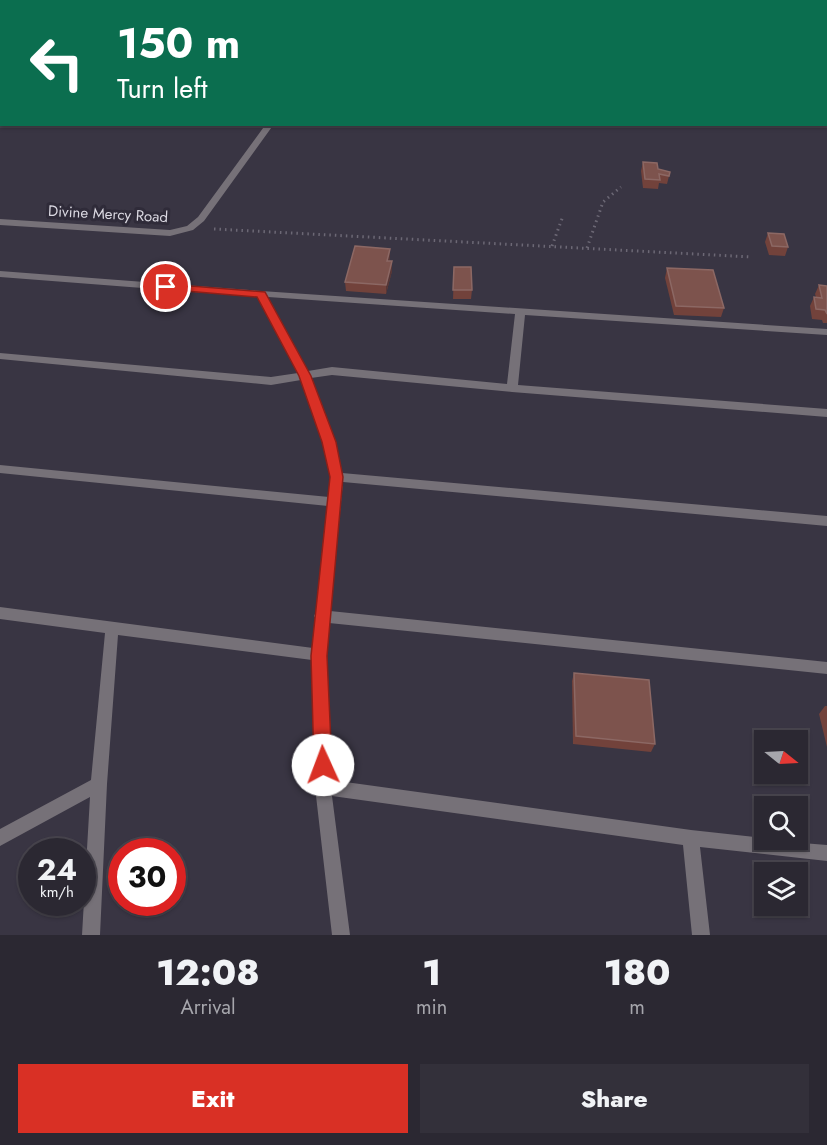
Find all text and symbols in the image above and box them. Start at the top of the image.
text: 150 m [117,13,240,74]
icon: left [18,24,96,102]
text: Turn left [117,69,207,108]
street label: Divine Mercy Road [47,200,169,228]
pin [140,261,191,312]
icon: arrive [149,270,182,303]
north arrow [754,730,808,784]
map controls [754,730,808,916]
position arrow [291,733,355,797]
button: search [754,796,808,850]
speed limit sign: 30 [108,838,186,916]
text: 24 [37,848,77,891]
button: layers [754,862,808,916]
text: km/h [40,881,74,903]
text: 12:08 [156,946,260,998]
text: 1 [422,946,441,998]
text: 180 [604,946,671,998]
text: Arrival [180,993,236,1022]
text: min [416,993,447,1022]
text: m [629,993,645,1022]
button: Exit [18,1064,408,1133]
button: Share [420,1064,809,1133]

